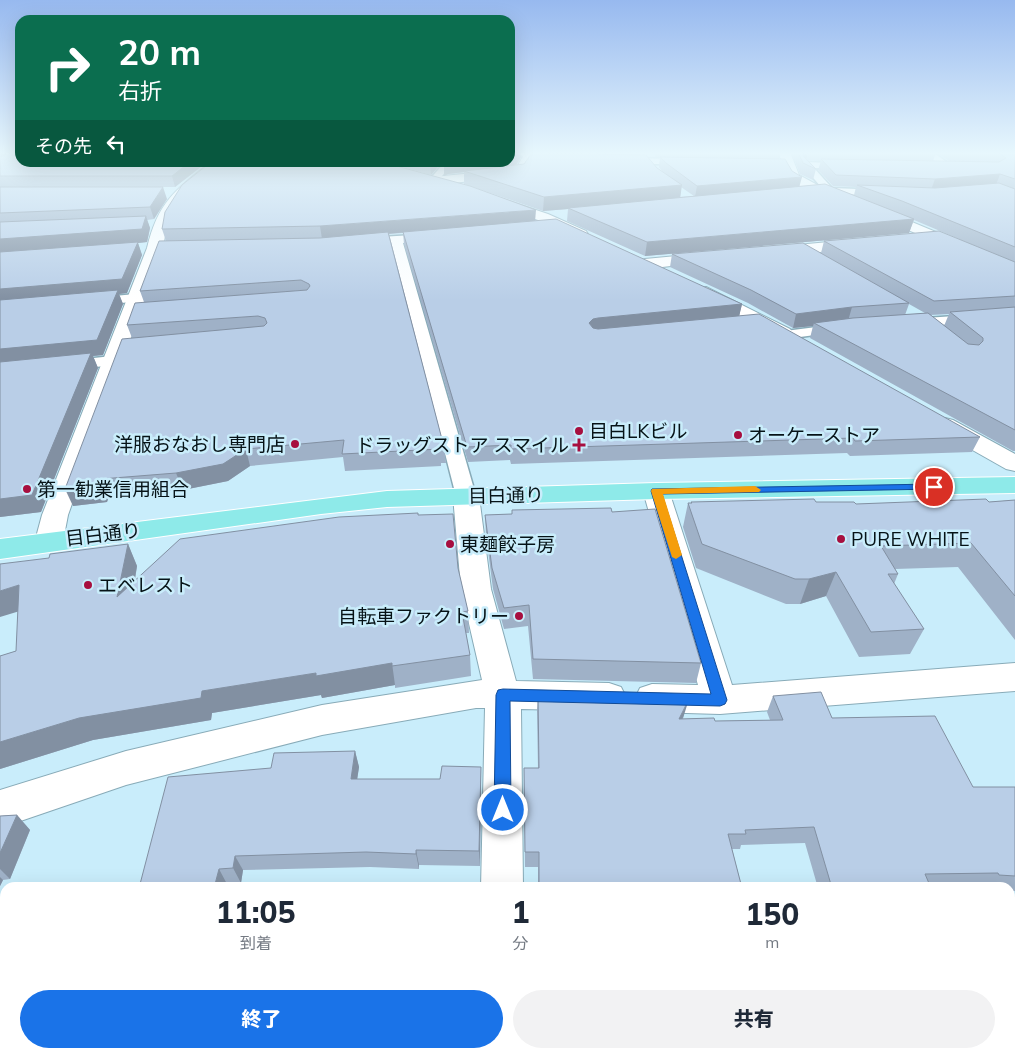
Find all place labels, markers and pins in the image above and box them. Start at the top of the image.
place label: 目白LKビル [589,419,687,443]
place label: オーケーストア [748,423,880,447]
marker: 目白LKビル [573,425,585,437]
marker: オーケーストア [732,429,744,441]
place label: 洋服おなおし専門店 [114,432,285,456]
place label: ドラッグストア スマイル [356,433,569,457]
marker: 洋服おなおし専門店 [289,438,301,450]
marker: ドラッグストア スマイル [573,439,585,451]
pin [913,466,955,508]
place label: 第一勧業信用組合 [37,477,189,501]
marker: 第一勧業信用組合 [21,483,33,495]
place label: PURE WHITE [851,527,970,551]
place label: 東麺餃子房 [460,532,555,556]
marker: PURE WHITE [835,533,847,545]
marker: 東麺餃子房 [444,538,456,550]
place label: エベレスト [98,573,193,597]
marker: エベレスト [82,579,94,591]
place label: 自転車ファクトリー [338,604,509,628]
marker: 自転車ファクトリー [513,610,525,622]

